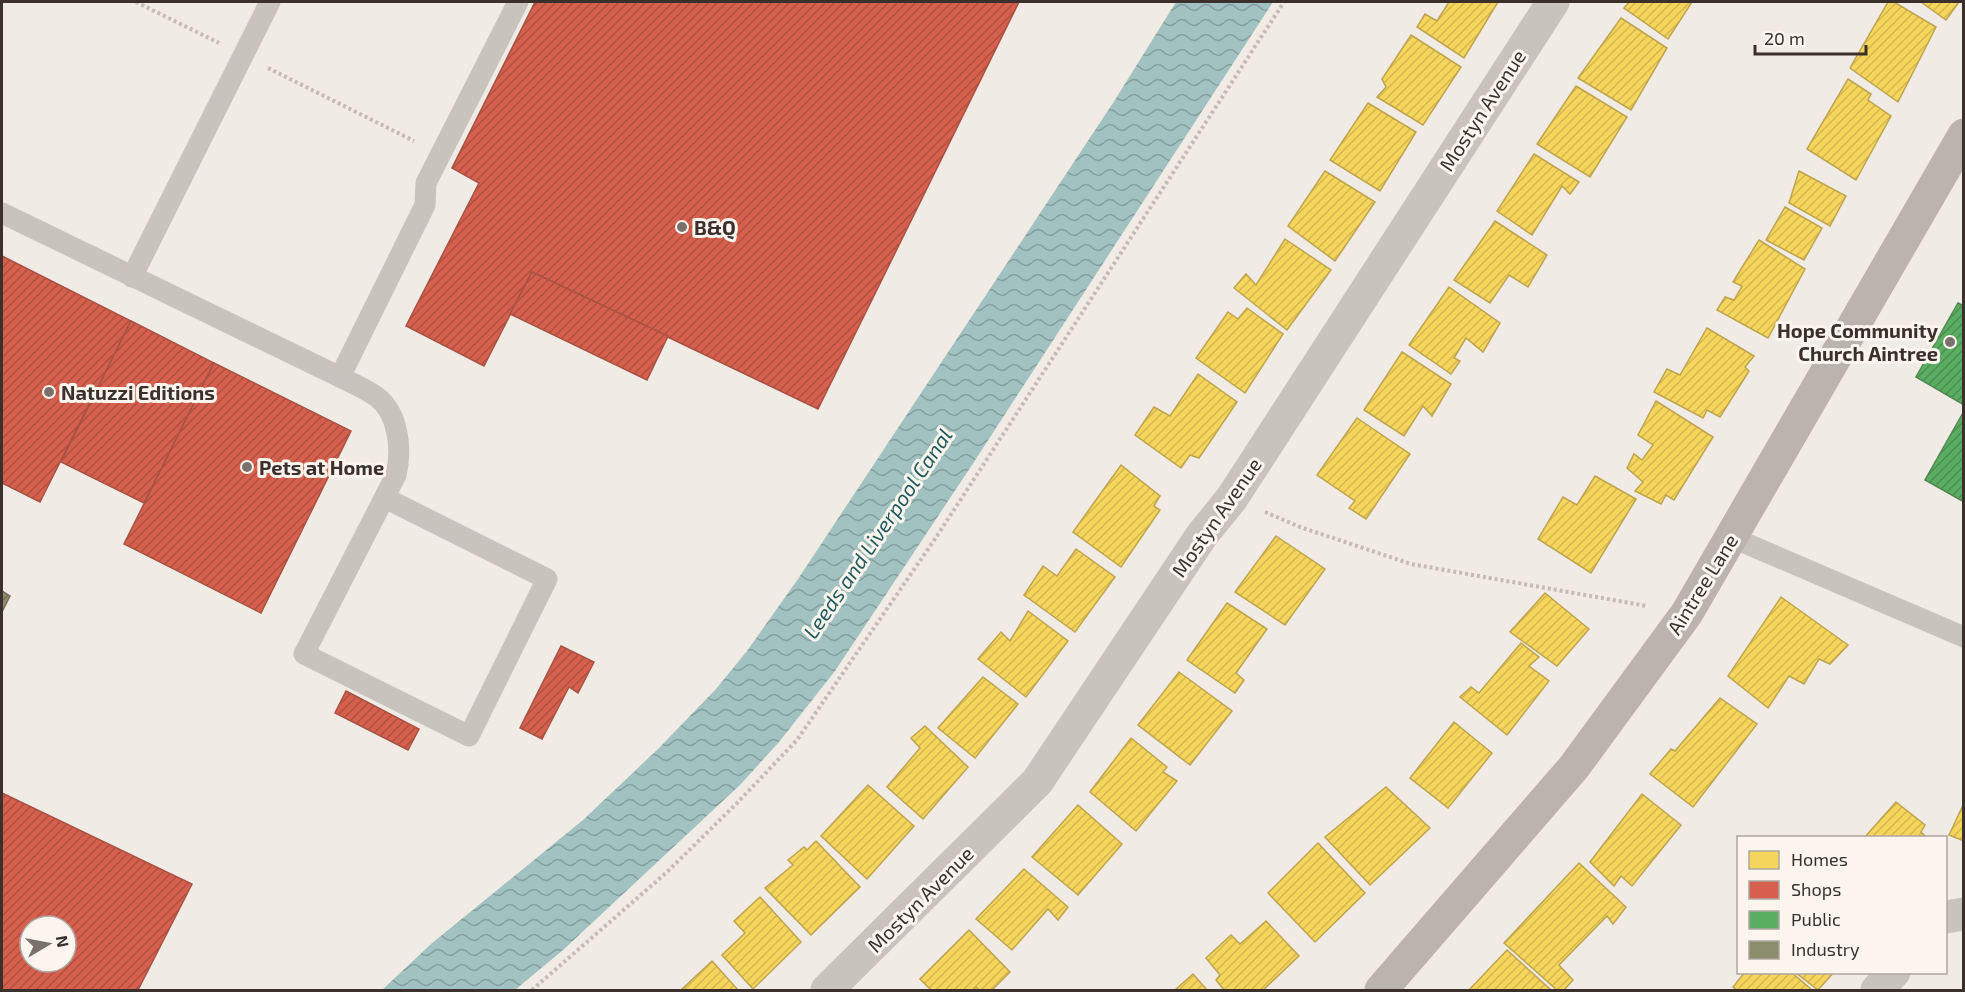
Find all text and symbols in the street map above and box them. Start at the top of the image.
scale bar [1755,18,1866,56]
text: 20 m [1764,27,1805,49]
street label: Mostyn Avenue [1434,45,1530,175]
place label: B&Q [694,215,736,240]
marker: B&Q [675,220,689,234]
place label: Hope Community Church Aintree [1777,318,1939,365]
marker: Hope Community Church Aintree [1943,335,1957,349]
place label: Natuzzi Editions [61,380,215,404]
marker: Natuzzi Editions [42,385,56,399]
water label: Leeds and Liverpool Canal [797,423,957,643]
street label: Mostyn Avenue [1166,453,1266,581]
place label: Pets at Home [259,455,384,479]
marker: Pets at Home [240,460,254,474]
street label: Aintree Lane [1662,529,1742,639]
legend [1737,836,1947,974]
street label: Mostyn Avenue [862,841,978,957]
text: Homes [1791,848,1848,870]
text: Shops [1791,878,1841,900]
text: Public [1791,908,1841,930]
north arrow [18,914,78,974]
text: N [53,934,74,949]
text: Industry [1791,938,1860,960]

